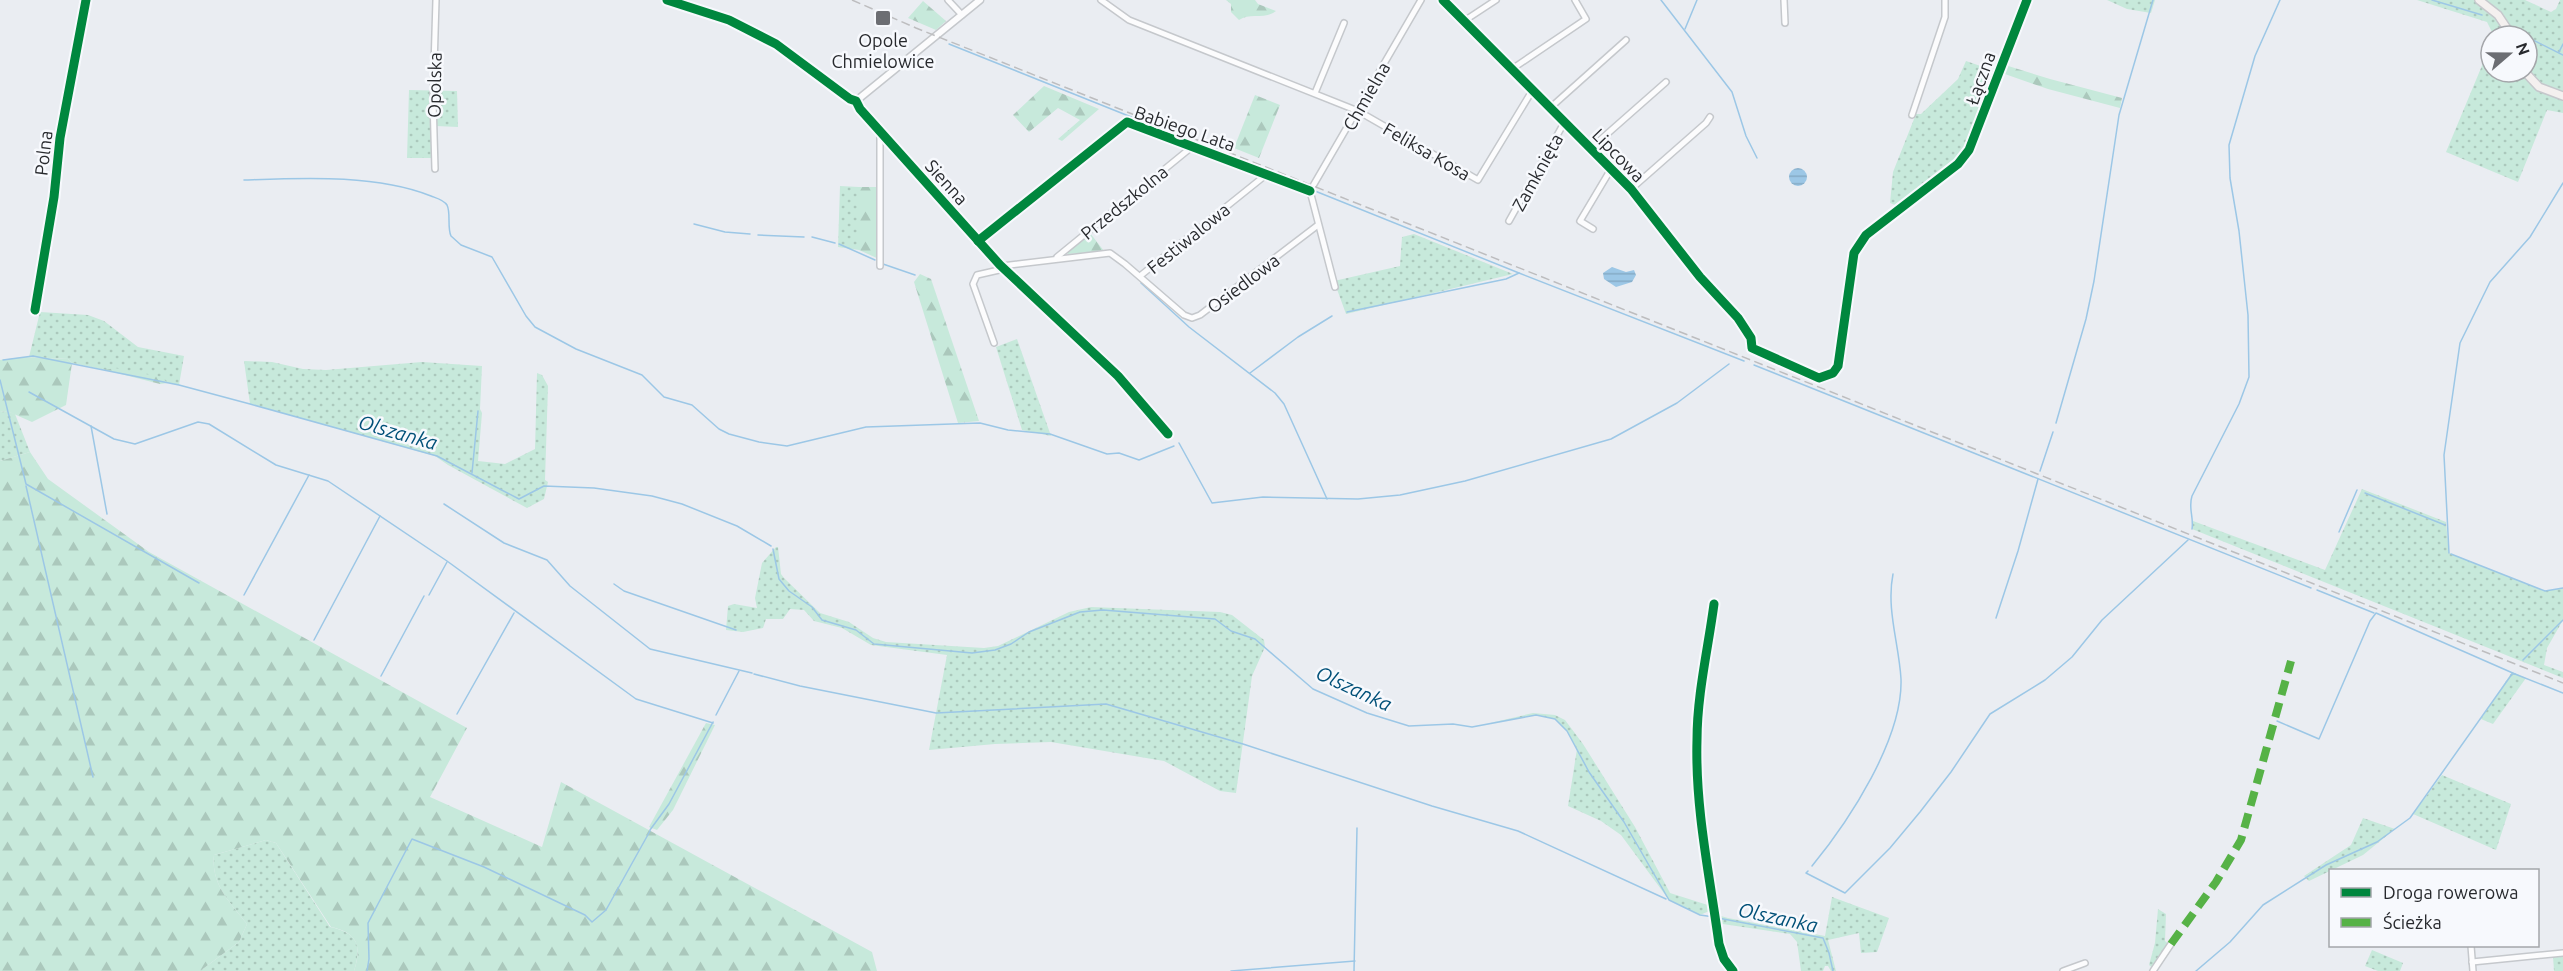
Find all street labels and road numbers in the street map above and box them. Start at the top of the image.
street label: Łączna [1961,49,1999,107]
street label: Opolska [423,52,445,118]
street label: Chmielna [1338,58,1394,134]
street label: Babiego Lata [1132,101,1238,155]
street label: Feliksa Kosa [1380,118,1474,184]
street label: Lipcowa [1589,124,1649,186]
street label: Polna [30,129,56,177]
street label: Zamknięta [1508,130,1566,214]
street label: Sienna [922,155,972,209]
street label: Przedszkolna [1077,161,1171,243]
street label: Festiwalowa [1143,199,1233,277]
street label: Osiedlowa [1203,249,1283,317]

